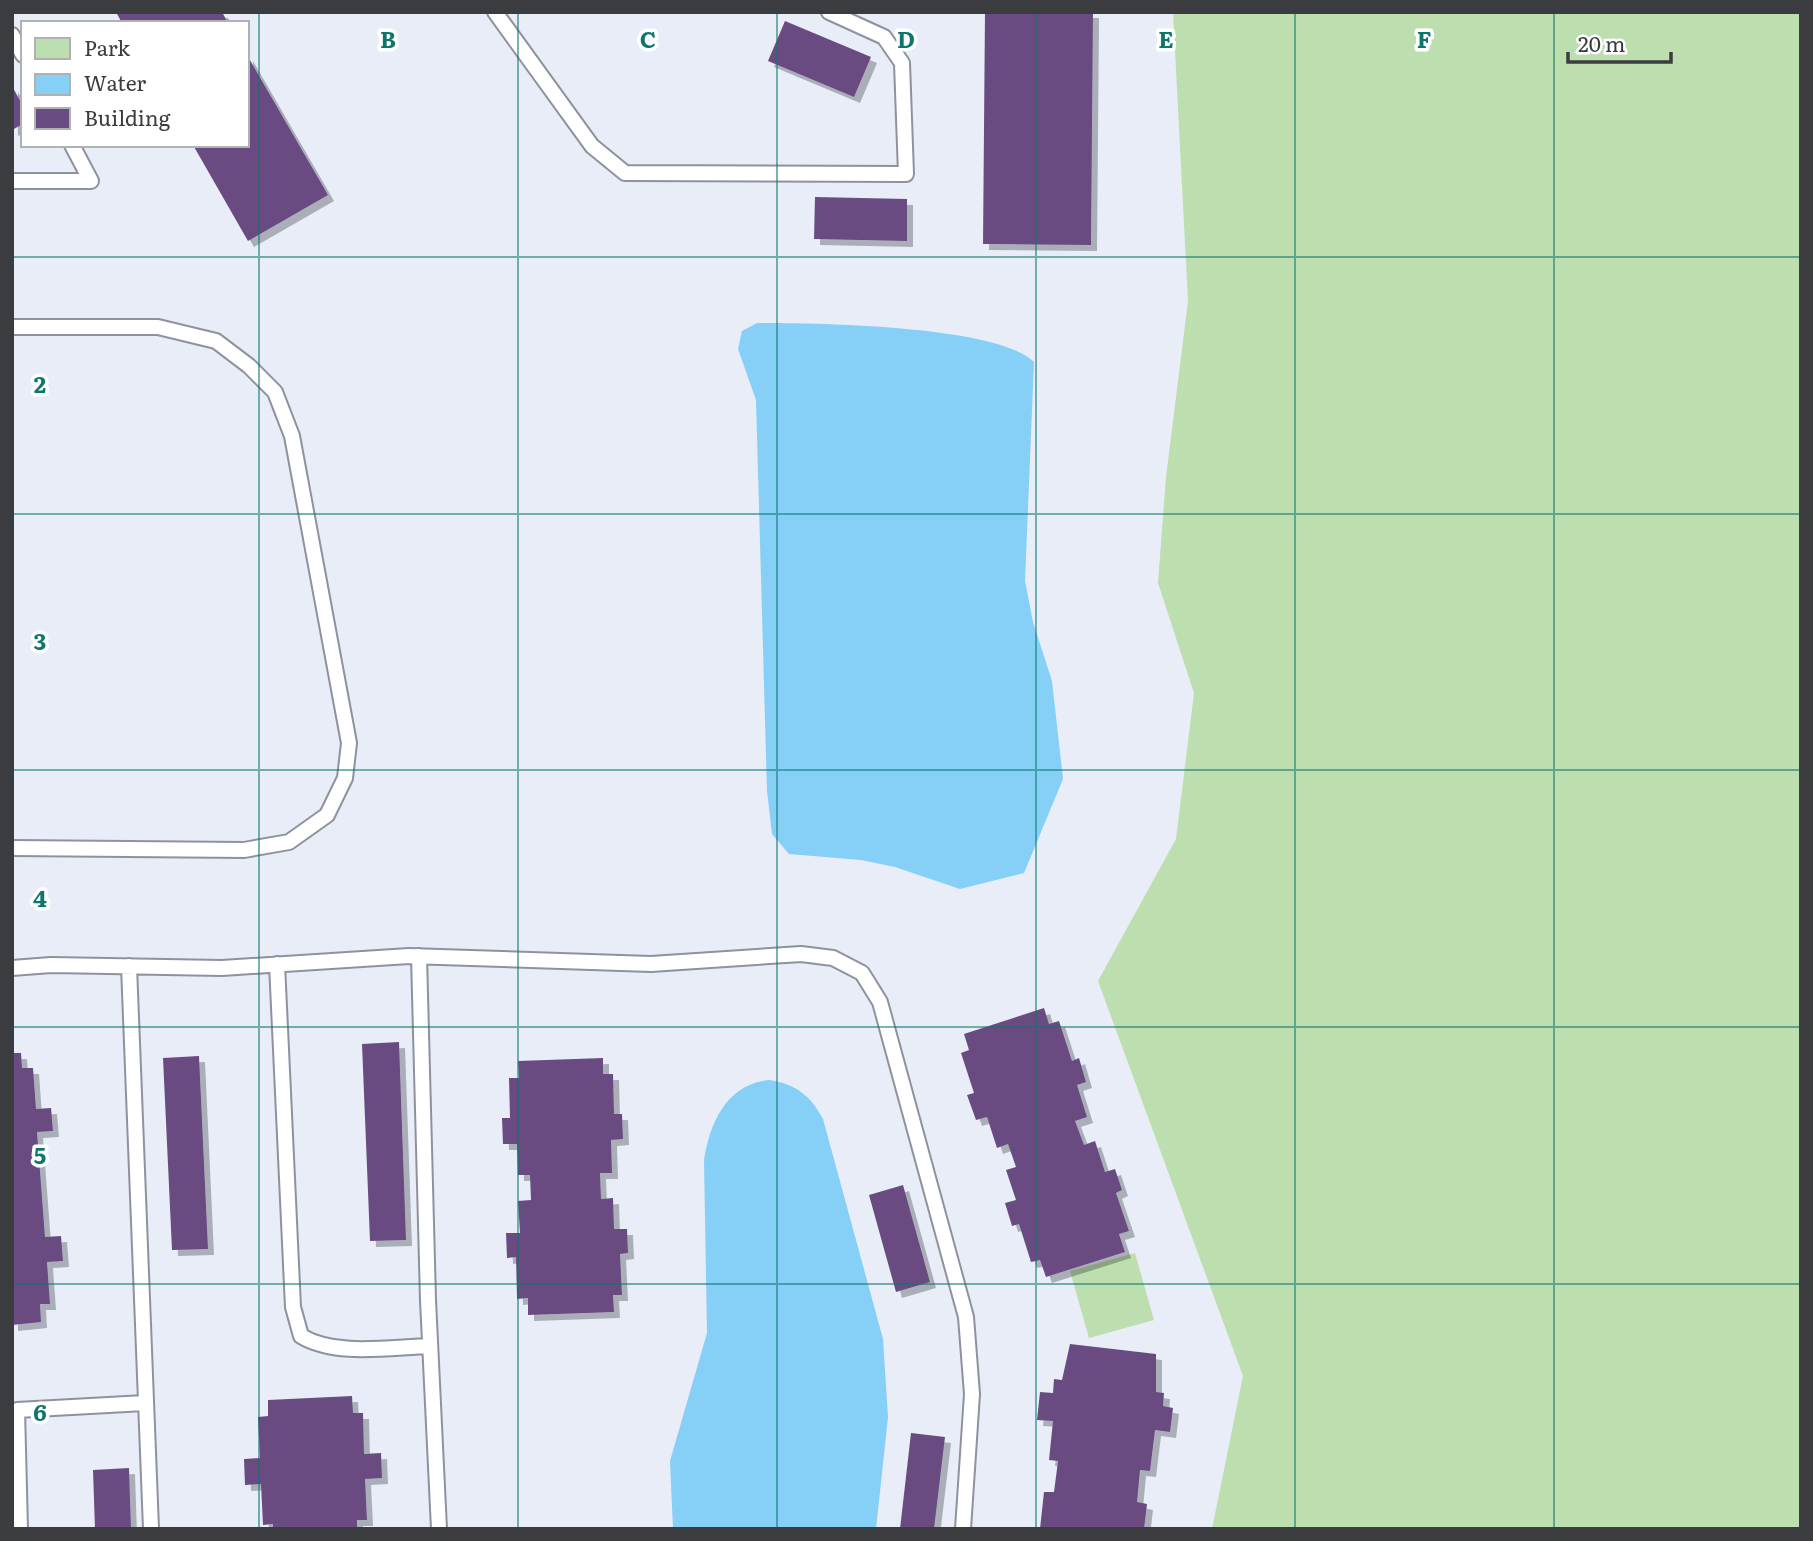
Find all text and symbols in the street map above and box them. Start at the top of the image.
legend [21,21,248,147]
text: B [380,21,396,55]
text: C [640,21,656,55]
text: D [897,21,915,55]
text: E [1158,21,1174,55]
text: F [1417,21,1432,55]
scale bar [1568,21,1671,65]
text: 20 m [1578,27,1625,58]
text: Park [84,31,130,62]
text: Water [84,66,146,97]
text: Building [84,101,171,132]
text: 2 [34,366,46,400]
text: 3 [34,623,46,657]
text: 4 [33,880,47,914]
text: 5 [34,1137,46,1171]
text: 6 [33,1394,47,1428]

